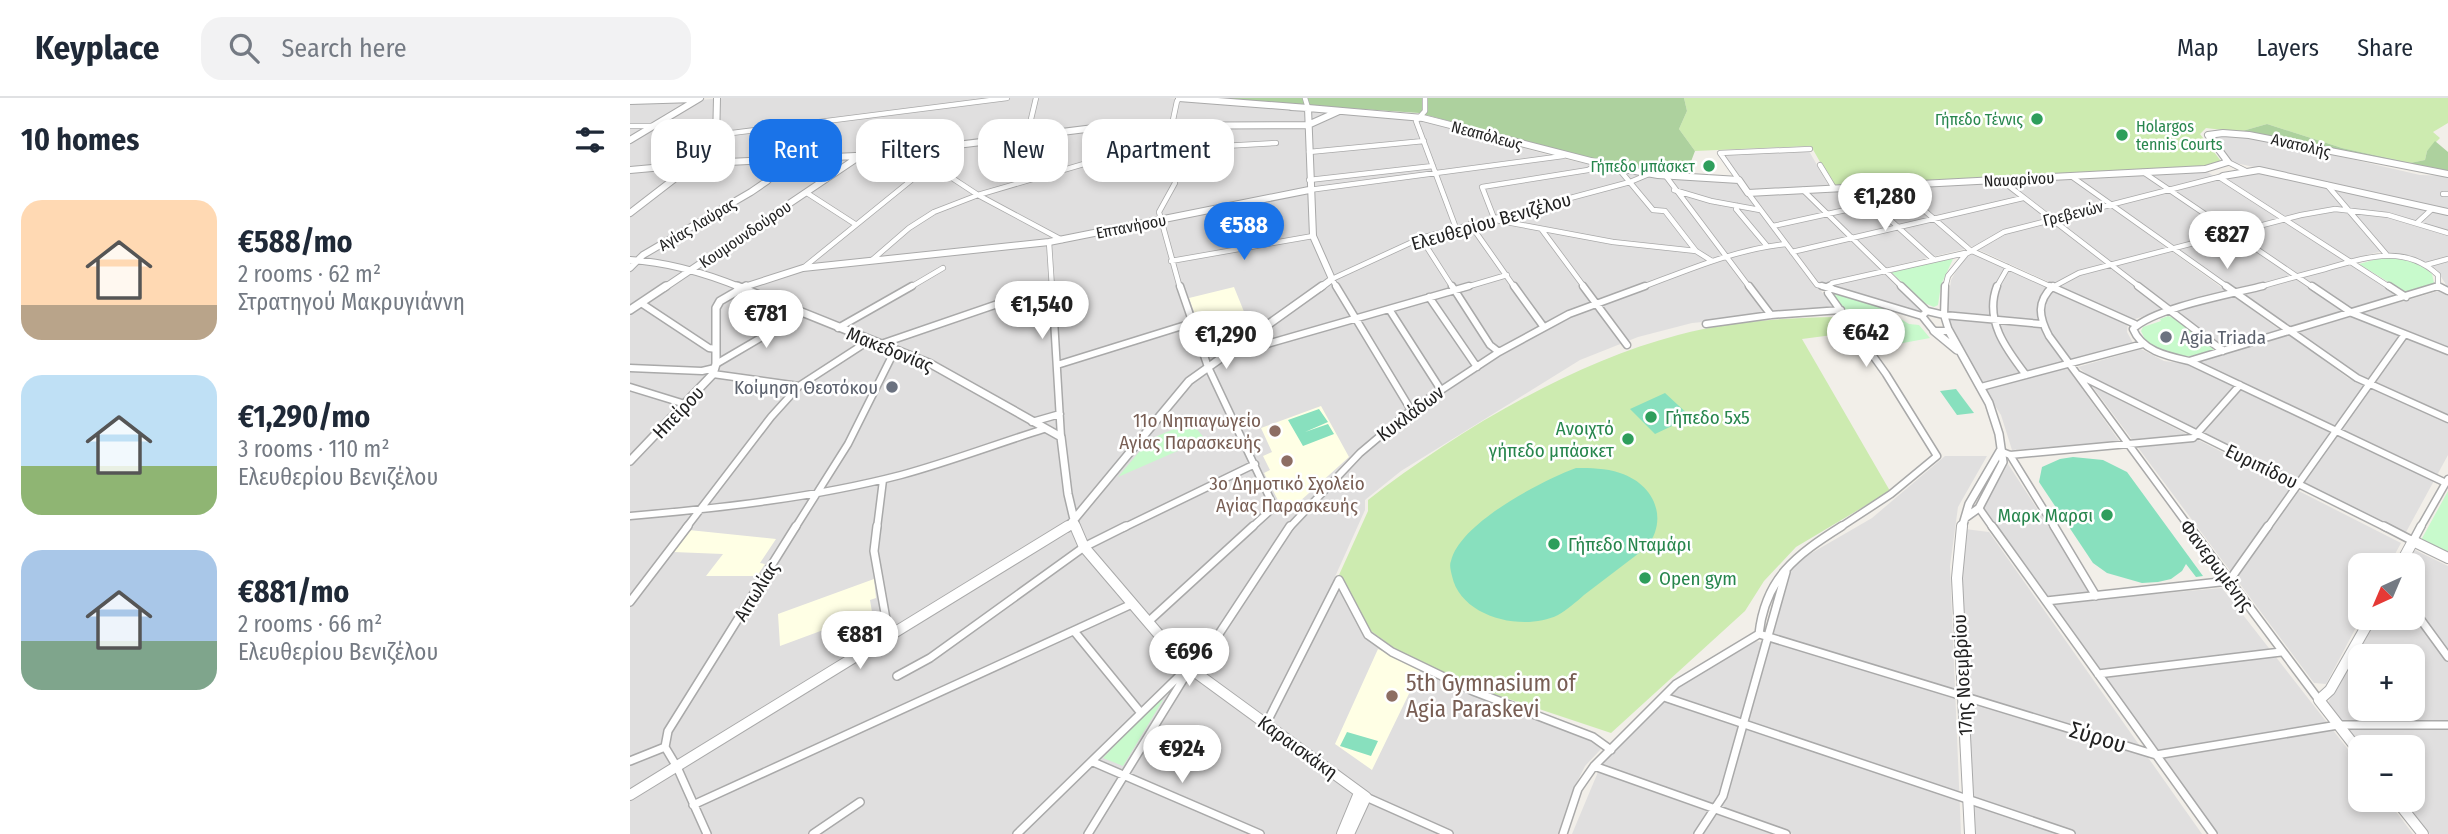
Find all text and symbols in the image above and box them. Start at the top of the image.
search box [201,17,691,80]
text: Keyplace [35,28,159,68]
icon: search [225,29,263,67]
text: Search here [281,33,407,64]
text: Map [2177,34,2219,62]
text: Layers [2257,34,2319,62]
text: Share [2357,34,2413,62]
place label: Γήπεδο Τέννις [1935,110,2023,129]
marker: Γήπεδο Τέννις [2029,111,2045,127]
street label: Νεαπόλεως [1449,117,1525,154]
place label: Holargos tennis Courts [2136,117,2223,154]
chip: Buy [651,119,735,182]
chip: Rent [749,119,842,182]
chip: Filters [856,119,964,182]
chip: New [978,119,1068,182]
chip: Apartment [1082,119,1234,182]
icon: filters [571,121,609,159]
text: 10 homes [21,122,139,158]
marker: Holargos tennis Courts [2114,127,2130,143]
street label: Ανατολής [2269,129,2333,162]
place label: Γήπεδο μπάσκετ [1591,157,1695,176]
marker: Γήπεδο μπάσκετ [1701,158,1717,174]
street label: Ναυαρίνου [1983,168,2055,191]
pin: €1,280 [1828,174,1942,233]
text: €1,280 [1854,182,1916,210]
street label: Ελευθερίου Βενιζέλου [1408,188,1574,255]
street label: Αγίας Λαύρας [655,194,740,255]
street label: Κουμουνδούρου [696,197,795,272]
street label: Γρεβενών [2041,197,2105,230]
pin: €588 [1203,202,1285,262]
street label: Επτανήσου [1094,210,1168,243]
text: €588 [1220,211,1268,239]
pin: €827 [2186,212,2268,271]
text: €827 [2205,220,2249,248]
text: €588/mo [238,224,353,260]
icon: home [77,228,161,312]
text: 2 rooms · 62 m² [238,260,381,288]
pin: €1,540 [985,282,1099,341]
text: Στρατηγού Μακρυγιάννη [238,288,465,316]
pin: €781 [725,290,807,350]
text: €1,540 [1011,290,1073,318]
text: €781 [744,299,788,327]
pin: €642 [1825,310,1907,369]
pin: €1,290 [1169,312,1283,371]
text: €642 [1843,318,1889,346]
text: €1,290 [1195,320,1257,348]
street label: Μακεδονίας [843,322,936,377]
place label: Agia Triada [2180,326,2266,349]
marker: Agia Triada [2158,329,2174,345]
place label: Κοίμηση Θεοτόκου [734,376,878,399]
marker: Κοίμηση Θεοτόκου [884,379,900,395]
street label: Κυκλάδων [1372,380,1449,446]
street label: Ηπείρου [648,381,709,443]
text: €1,290/mo [238,399,370,435]
icon: home [77,403,161,487]
place label: Γήπεδο 5x5 [1665,406,1750,429]
place label: 11ο Νηπιαγωγείο Αγίας Παρασκευής [1119,409,1261,454]
marker: Γήπεδο 5x5 [1643,409,1659,425]
place label: Ανοιχτό γήπεδο μπάσκετ [1488,417,1614,462]
marker: 11ο Νηπιαγωγείο Αγίας Παρασκευής [1267,423,1283,439]
marker: Ανοιχτό γήπεδο μπάσκετ [1620,431,1636,447]
text: 3 rooms · 110 m² [238,435,389,463]
street label: Ευριπίδου [2222,439,2302,494]
marker: 3ο Δημοτικό Σχολείο Αγίας Παρασκευής [1279,453,1295,469]
text: Ελευθερίου Βενιζέλου [238,463,438,491]
place label: 3ο Δημοτικό Σχολείο Αγίας Παρασκευής [1209,472,1365,517]
place label: Μαρκ Μαρσι [1997,504,2093,527]
marker: Μαρκ Μαρσι [2099,507,2115,523]
street label: Φανερωμένης [2175,515,2258,615]
place label: Γήπεδο Νταμάρι [1568,533,1691,556]
marker: Γήπεδο Νταμάρι [1546,536,1562,552]
north arrow [2348,553,2426,630]
map controls [2348,553,2425,812]
street label: Αιτωλίας [729,557,784,625]
place label: Open gym [1659,567,1737,590]
marker: Open gym [1637,570,1653,586]
text: €881/mo [238,574,349,610]
icon: home [77,578,161,662]
text: 2 rooms · 66 m² [238,610,382,638]
pin: €881 [819,612,901,671]
street label: 17ης Νοεμβρίου [1948,614,1977,736]
text: €881 [837,620,883,648]
pin: €696 [1148,628,1230,688]
text: €696 [1165,637,1213,665]
text: Ελευθερίου Βενιζέλου [238,638,438,666]
button: + [2348,644,2425,721]
place label: 5th Gymnasium of Agia Paraskevi [1406,669,1578,723]
marker: 5th Gymnasium of Agia Paraskevi [1384,688,1400,704]
street label: Καραισκάκη [1253,711,1342,784]
street label: Σύρου [2066,715,2130,759]
pin: €924 [1141,726,1223,785]
text: €924 [1159,734,1205,762]
button: − [2348,735,2425,812]

